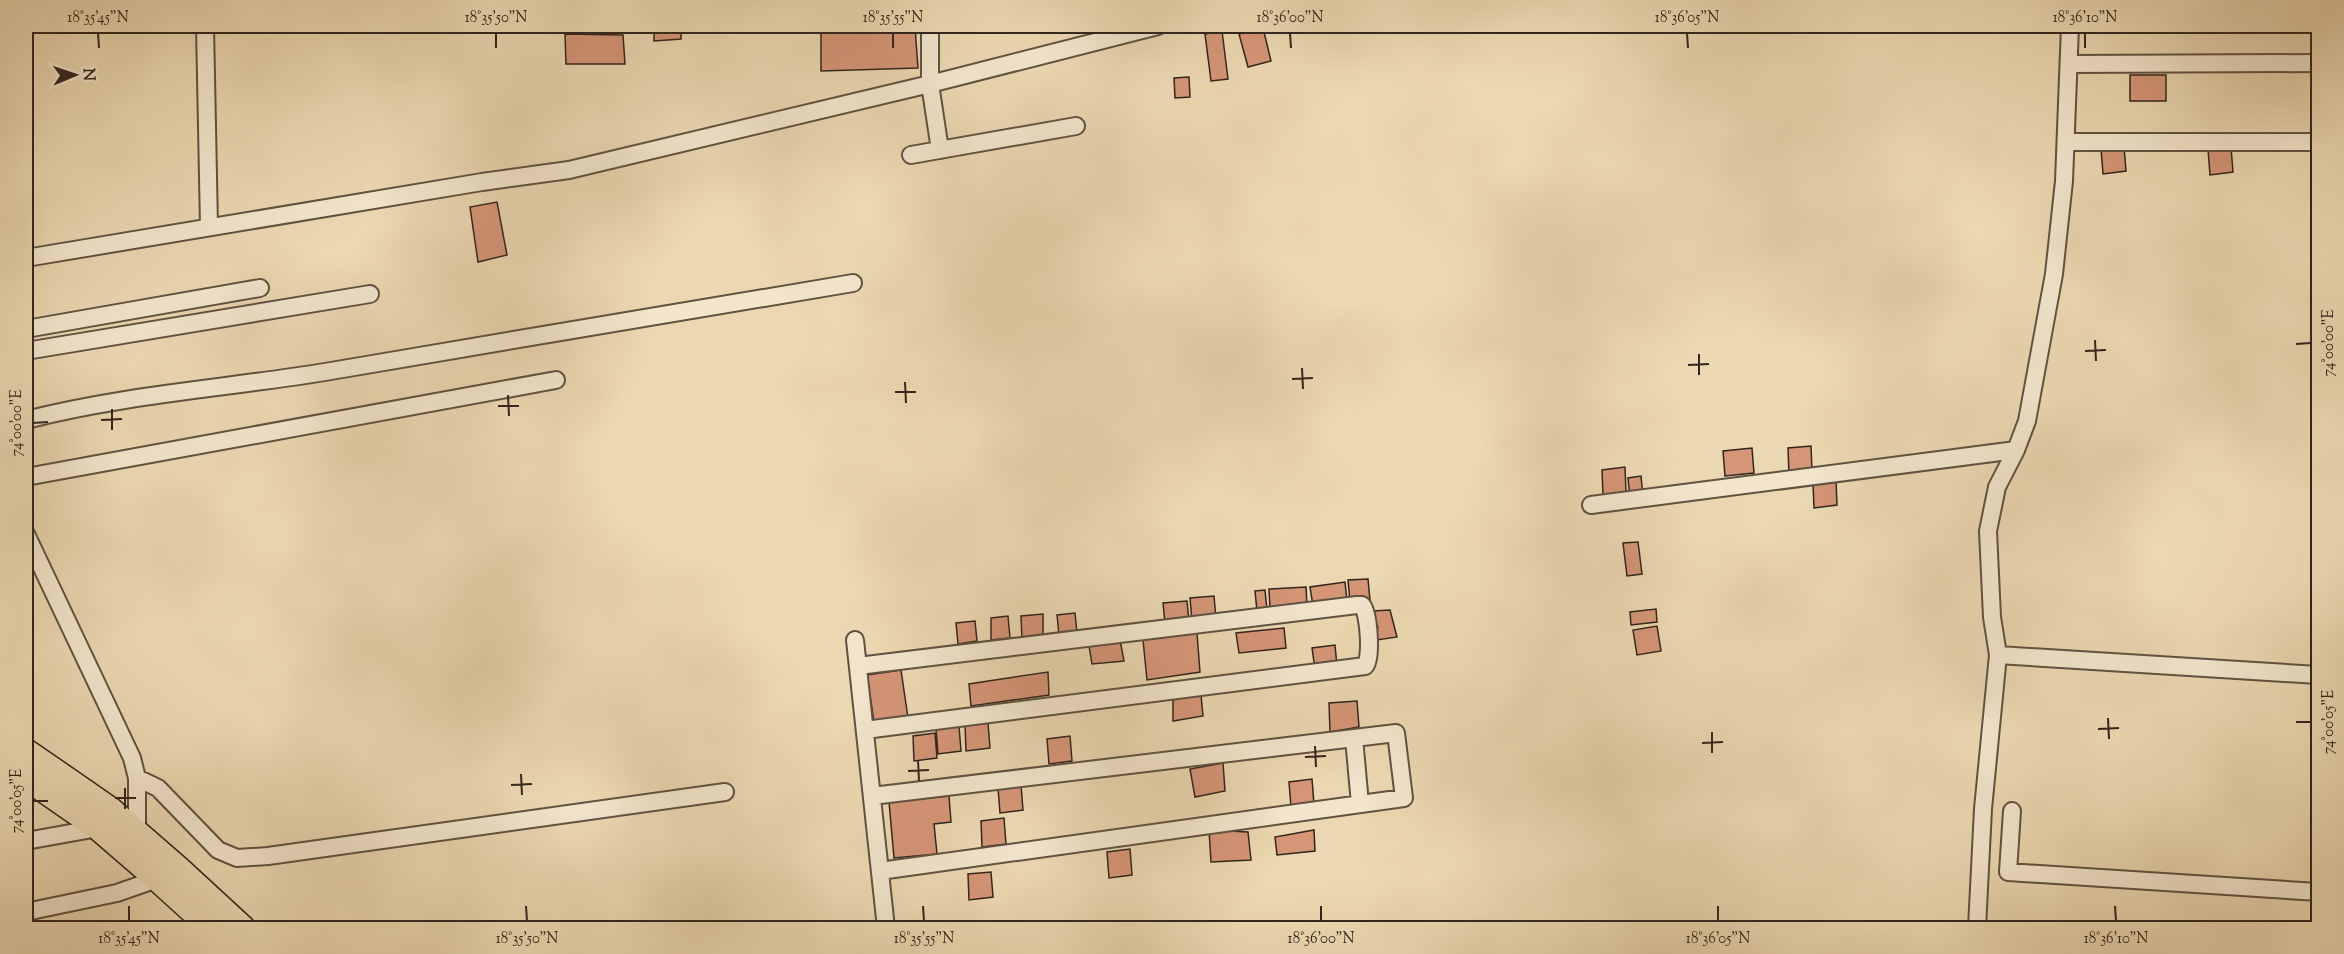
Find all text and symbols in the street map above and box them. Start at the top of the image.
text: 18°35'45"N [67,8,129,29]
text: 18°35'50"N [465,8,527,29]
text: 18°35'55"N [863,8,923,29]
text: 18°36'00"N [1257,8,1323,29]
text: 18°36'05"N [1655,8,1719,29]
text: 18°36'10"N [2053,8,2117,29]
north arrow [45,45,105,105]
text: N [76,68,99,82]
text: 74°00'00"E [2319,310,2340,376]
text: 74°00'00"E [7,390,28,456]
text: 74°00'05"E [2319,690,2340,754]
text: 74°00'05"E [7,769,28,833]
text: 18°35'45"N [98,929,160,950]
text: 18°35'50"N [496,929,558,950]
text: 18°35'55"N [894,929,954,950]
text: 18°36'00"N [1288,929,1354,950]
text: 18°36'05"N [1686,929,1750,950]
text: 18°36'10"N [2084,929,2148,950]

